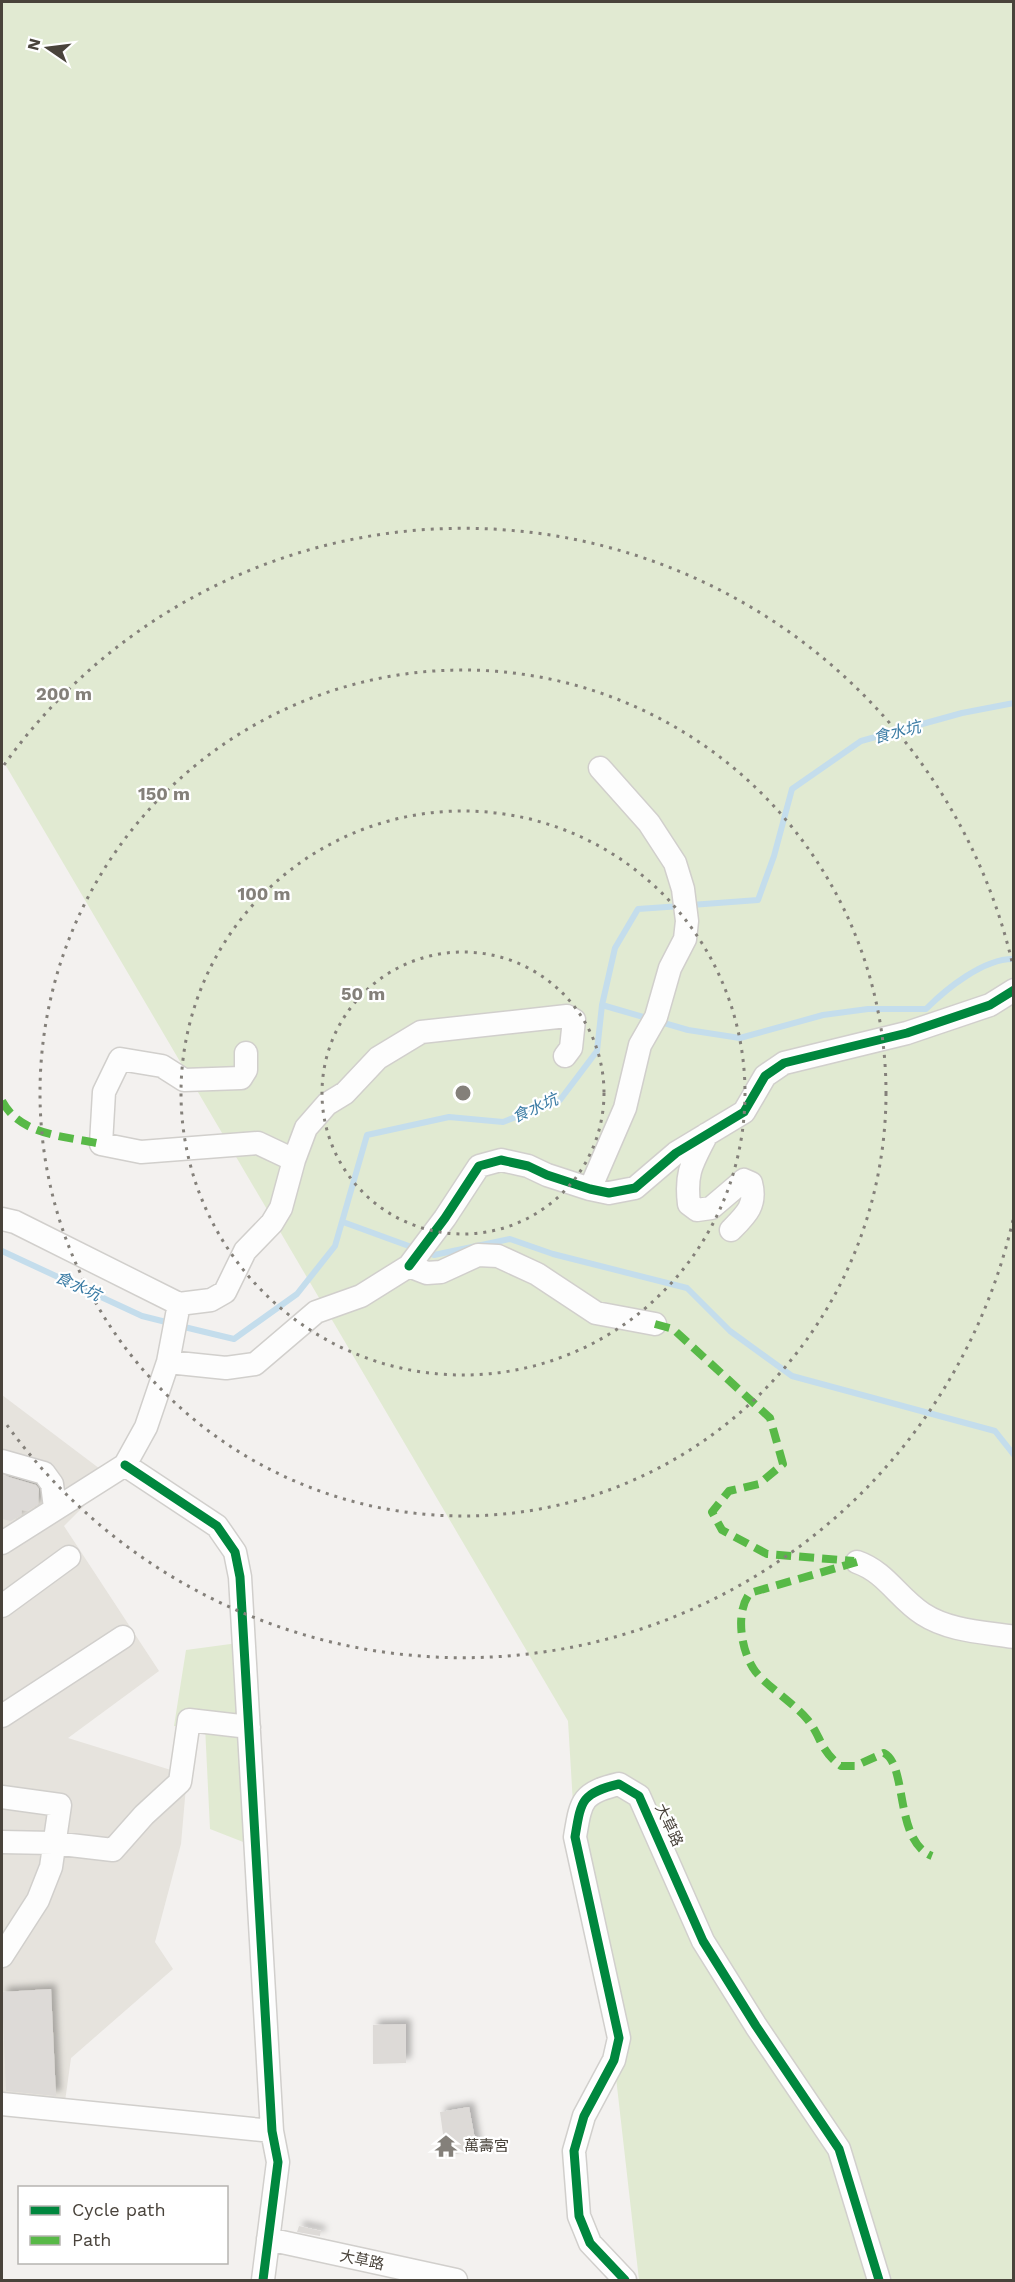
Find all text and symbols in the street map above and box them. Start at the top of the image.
north arrow [18,18,78,78]
text: N [23,36,45,53]
text: 200 m [36,683,92,704]
water label: 食水坑 [871,716,925,747]
text: 150 m [138,783,190,804]
text: 100 m [237,883,291,904]
text: 50 m [341,983,385,1004]
centre of rings [453,1083,473,1103]
water label: 食水坑 [509,1089,563,1126]
water label: 食水坑 [52,1267,106,1306]
street label: 大草路 [651,1801,687,1849]
temple icon: 萬壽宮 [433,2133,459,2159]
place label: 萬壽宮 [464,2137,509,2155]
legend [18,2186,228,2264]
text: Cycle path [72,2199,166,2220]
text: Path [72,2229,112,2250]
street label: 大草路 [338,2247,386,2273]

